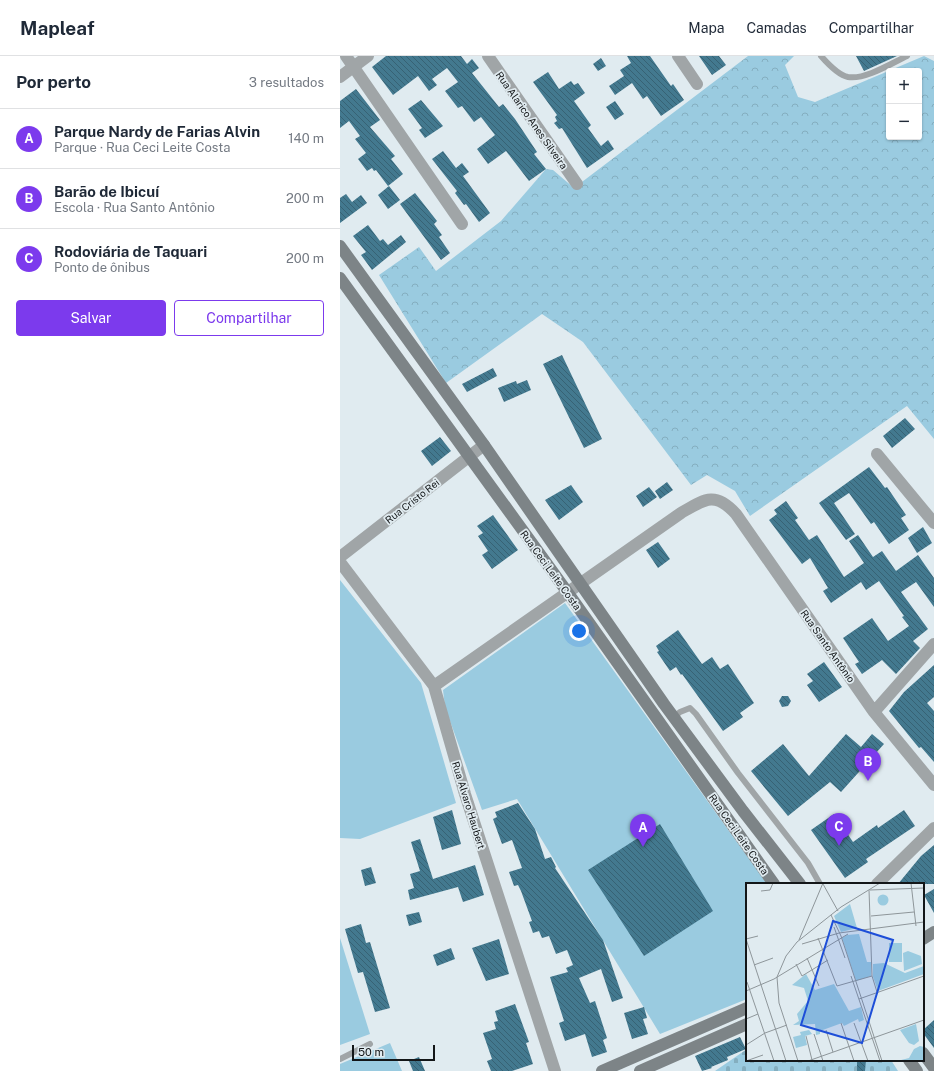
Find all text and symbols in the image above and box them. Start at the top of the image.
text: Mapleaf [20,17,94,39]
text: Mapa [688,20,724,36]
text: Camadas [746,20,807,36]
text: Compartilhar [829,20,914,36]
map controls [886,68,922,140]
button: + [886,68,922,104]
street label: Rua Alarico Anes Silveira [494,69,570,171]
text: Por perto [16,72,91,92]
text: 3 resultados [249,75,324,90]
button: − [886,104,922,140]
text: Parque Nardy de Farias Alvin [54,123,260,140]
text: A [24,131,34,146]
text: 140 m [288,131,324,146]
text: Parque · Rua Ceci Leite Costa [54,140,230,155]
text: Barão de Ibicuí [54,183,159,200]
text: B [25,191,33,206]
text: 200 m [286,191,324,206]
text: Escola · Rua Santo Antônio [54,200,215,215]
text: Rodoviária de Taquari [54,243,207,260]
text: C [24,251,34,266]
text: 200 m [286,251,324,266]
text: Ponto de ônibus [54,260,150,275]
button: Salvar [16,300,166,336]
button: Compartilhar [174,300,324,336]
street label: Rua Cristo Rei [383,476,441,526]
street label: Rua Ceci Leite Costa [518,528,584,612]
street label: Rua Santo Antônio [798,607,858,685]
your location [569,621,589,641]
pin: B [855,748,881,781]
street label: Rua Alvaro Haubert [450,760,488,850]
street label: Rua Ceci Leite Costa [707,791,771,877]
pin: C [826,813,852,846]
pin: A [630,814,656,847]
inset map [746,883,924,1061]
scale bar [352,1043,435,1062]
text: 50 m [358,1046,384,1058]

